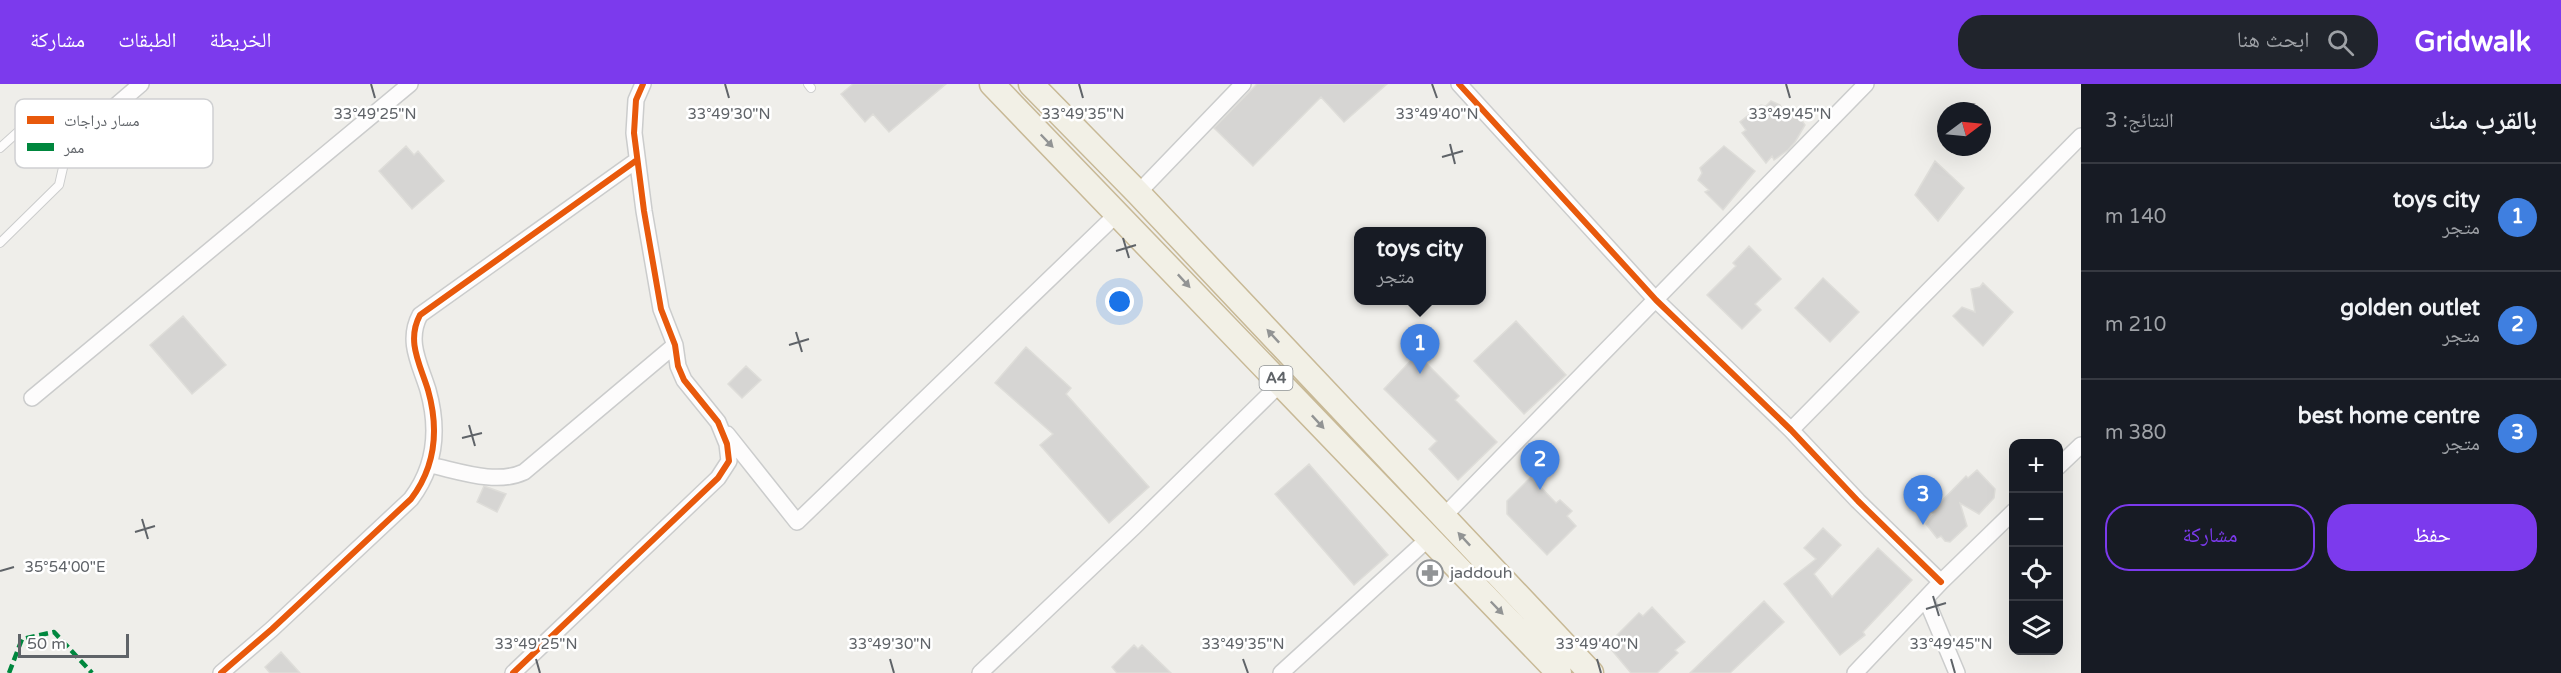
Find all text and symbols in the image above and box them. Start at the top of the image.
search box [1958,15,2378,69]
text: Gridwalk [2414,25,2531,59]
icon: search [2324,26,2357,59]
text: ابحث هنا [2237,27,2309,53]
text: مشاركة [30,28,85,53]
text: الطبقات [118,28,177,53]
text: الخريطة [210,28,271,53]
legend [15,99,213,168]
north arrow [1937,102,1991,156]
text: 33°49'25"N [333,105,417,123]
text: 33°49'30"N [687,105,771,123]
text: 33°49'35"N [1041,105,1125,123]
text: 33°49'40"N [1395,105,1479,123]
text: 33°49'45"N [1748,105,1832,123]
text: بالقرب منك [2429,105,2537,136]
text: النتائج: 3 [2105,109,2174,133]
text: مسار دراجات [64,111,139,131]
one-way arrow [1040,134,1054,148]
text: ممر [63,138,84,158]
text: toys city [2393,187,2480,213]
text: 140 m [2105,205,2166,229]
text: 1 [2511,205,2524,229]
text: متجر [2442,216,2480,240]
popup [1354,227,1486,305]
text: toys city [1377,236,1463,262]
text: متجر [1377,265,1414,289]
one-way arrow [1176,273,1190,287]
your location [1105,287,1134,316]
text: golden outlet [2340,295,2480,321]
text: 210 m [2105,313,2166,337]
text: 2 [2511,313,2524,337]
pin: 1 [1400,324,1440,374]
text: متجر [2442,324,2480,348]
one-way arrow [1266,329,1280,344]
road number: A4 [1260,366,1292,390]
text: best home centre [2298,403,2480,429]
one-way arrow [1310,415,1324,429]
text: 380 m [2105,421,2166,445]
text: 3 [2511,421,2524,445]
text: متجر [2442,432,2480,456]
map controls [2009,439,2063,655]
button: + [2009,439,2063,493]
pin: 2 [1520,440,1560,490]
pin: 3 [1904,476,1942,525]
button: − [2009,493,2063,547]
button: مشاركة [2105,504,2315,571]
button: حفظ [2327,504,2537,571]
one-way arrow [1458,533,1472,547]
button: locate [2009,547,2063,601]
text: 35°54'00"E [25,558,105,576]
pharmacy icon: jaddouh [1415,558,1445,588]
place label: jaddouh [1449,563,1512,583]
one-way arrow [1489,601,1503,615]
button: layers [2009,601,2063,655]
scale bar [18,631,129,658]
text: 50 m [27,634,66,654]
text: 33°49'25"N [494,635,578,653]
text: 33°49'30"N [848,635,932,653]
text: 33°49'35"N [1201,635,1285,653]
text: 33°49'40"N [1555,635,1639,653]
text: 33°49'45"N [1909,635,1993,653]

